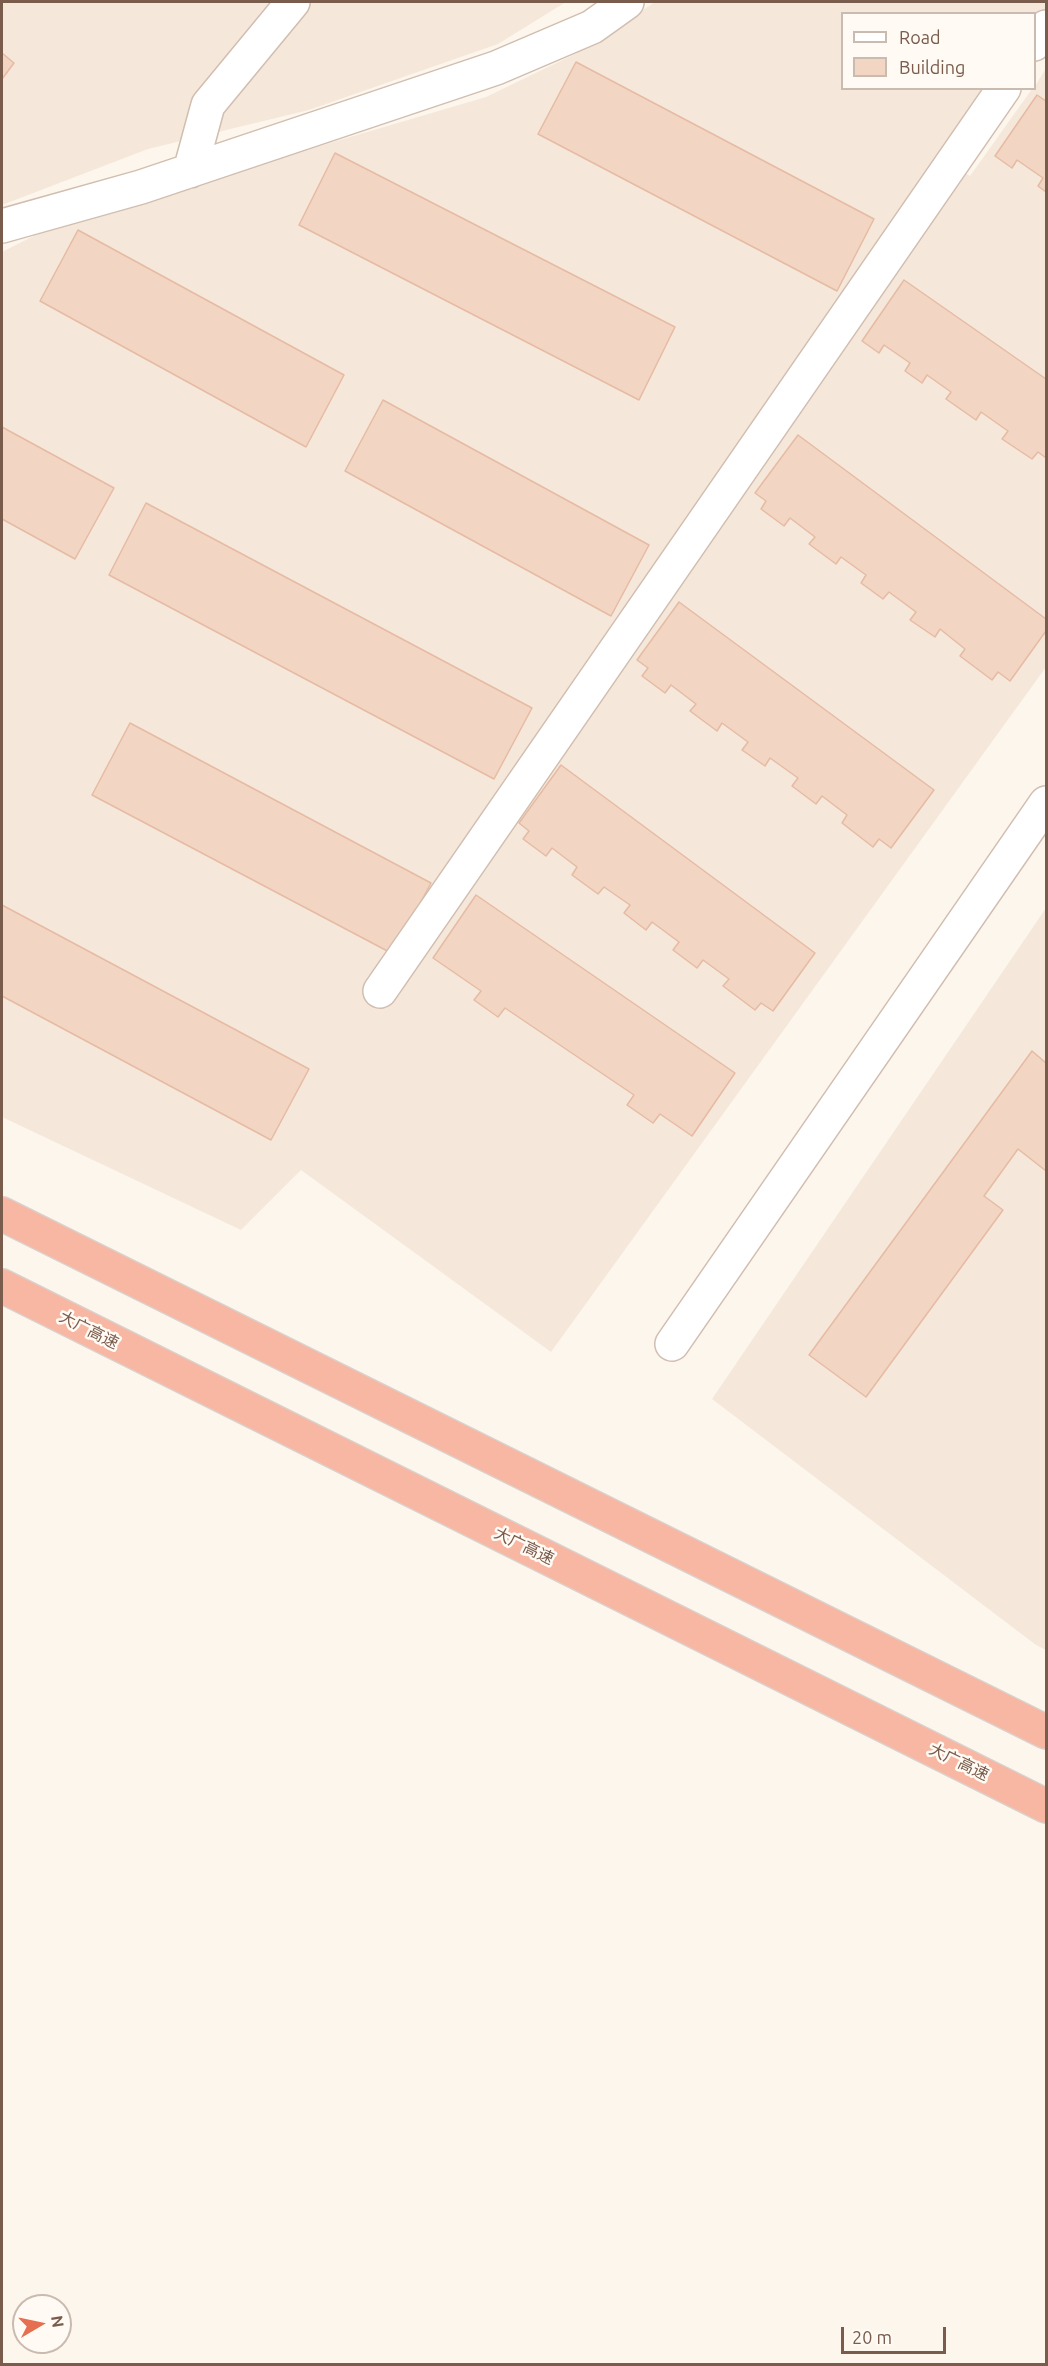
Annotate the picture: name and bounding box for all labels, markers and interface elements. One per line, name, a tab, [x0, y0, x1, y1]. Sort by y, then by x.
legend	[841, 12, 1036, 90]
text: Road	[899, 27, 941, 47]
text: Building	[899, 57, 965, 77]
street label: 大广高速	[56, 1307, 122, 1353]
street label: 大广高速	[491, 1523, 557, 1569]
street label: 大广高速	[926, 1739, 992, 1785]
north arrow	[12, 2294, 72, 2354]
text: N	[48, 2314, 68, 2329]
scale bar	[844, 2315, 949, 2353]
text: 20 m	[852, 2327, 892, 2347]

